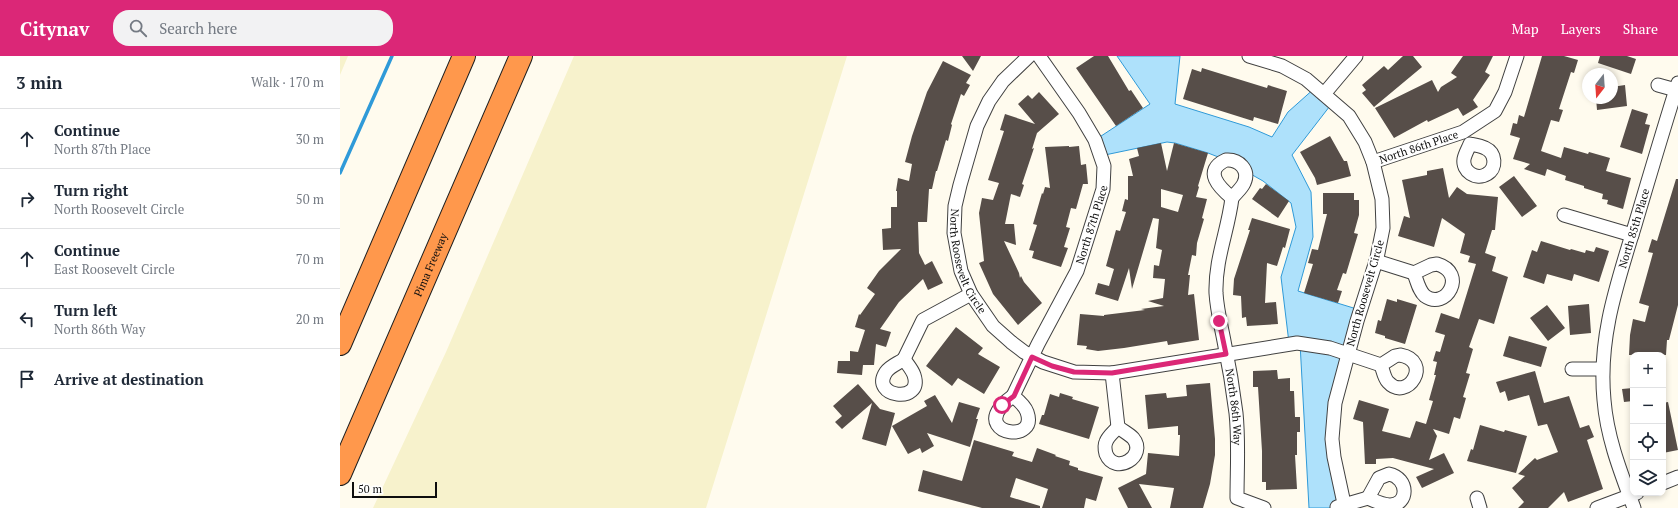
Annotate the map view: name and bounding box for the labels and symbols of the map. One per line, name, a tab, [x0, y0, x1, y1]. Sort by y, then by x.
north arrow	[1582, 68, 1618, 104]
street label: North 86th Place	[1377, 127, 1460, 167]
street label: North 87th Place	[1073, 185, 1110, 266]
street label: North 85th Place	[1615, 186, 1653, 270]
street label: North Roosevelt Circle	[947, 208, 990, 317]
street label: Pima Freeway	[411, 230, 451, 299]
street label: North Roosevelt Circle	[1343, 238, 1387, 348]
route end	[1210, 312, 1228, 330]
street label: North 86th Way	[1222, 367, 1245, 446]
route start	[993, 396, 1011, 414]
scale bar	[352, 480, 437, 499]

